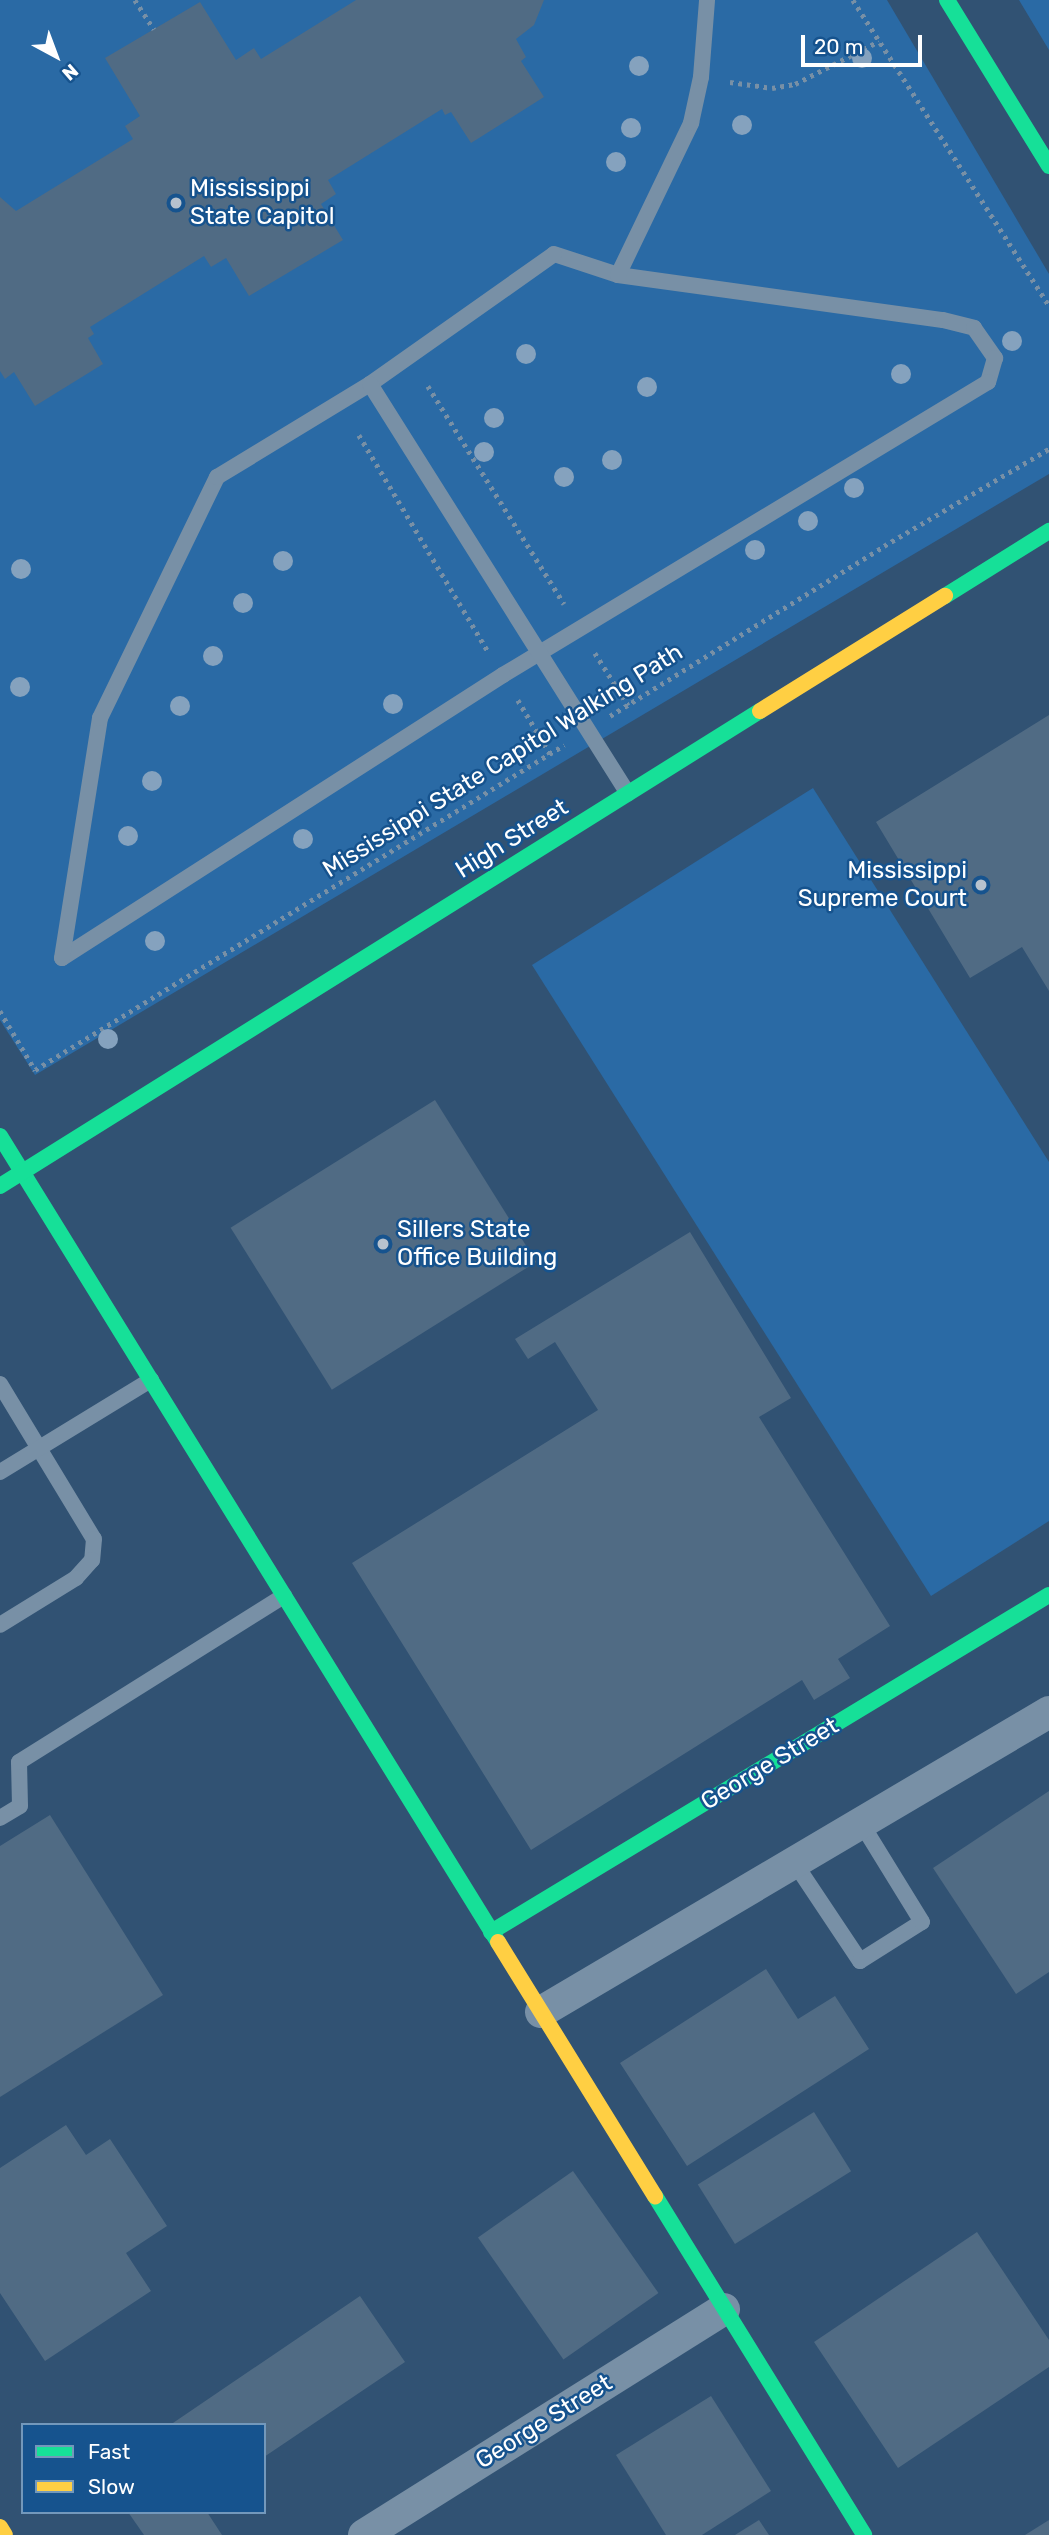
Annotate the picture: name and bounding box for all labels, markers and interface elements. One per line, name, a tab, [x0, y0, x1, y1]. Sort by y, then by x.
north arrow	[21, 21, 91, 91]
scale bar	[804, 21, 925, 65]
text: 20 m	[814, 34, 863, 59]
text: N	[57, 59, 83, 85]
place label: Mississippi State Capitol	[190, 175, 334, 231]
marker: Mississippi State Capitol	[168, 195, 184, 211]
street label: Mississippi State Capitol Walking Path	[318, 638, 688, 884]
street label: High Street	[450, 793, 574, 885]
place label: Mississippi Supreme Court	[798, 857, 967, 913]
marker: Mississippi Supreme Court	[973, 877, 989, 893]
place label: Sillers State Office Building	[397, 1216, 557, 1272]
marker: Sillers State Office Building	[375, 1236, 391, 1252]
street label: George Street	[696, 1712, 844, 1816]
street label: George Street	[470, 2369, 618, 2475]
legend	[21, 2423, 266, 2514]
text: Fast	[88, 2439, 130, 2464]
text: Slow	[88, 2474, 135, 2499]

